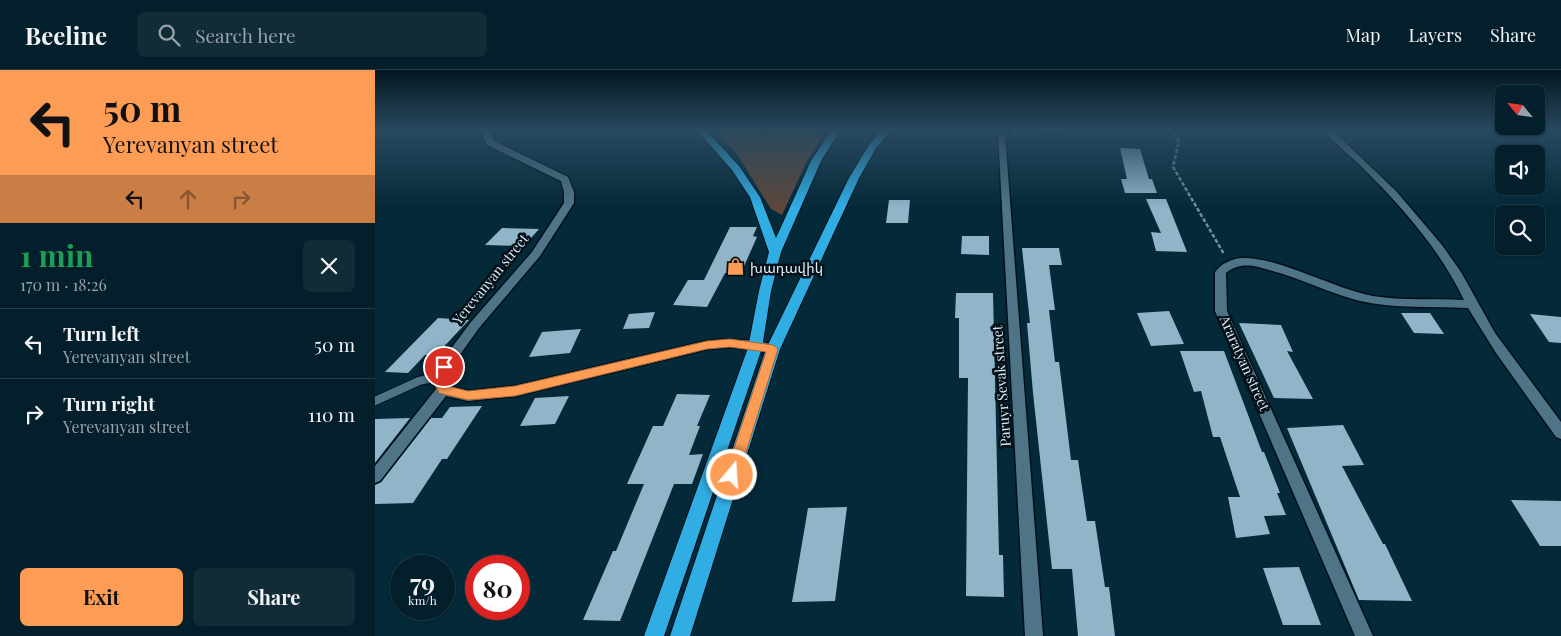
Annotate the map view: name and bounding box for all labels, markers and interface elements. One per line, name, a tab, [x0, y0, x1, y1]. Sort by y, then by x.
search box	[137, 12, 487, 57]
text: Beeline	[25, 19, 107, 51]
icon: search	[155, 21, 183, 49]
text: Search here	[195, 22, 296, 48]
text: Map	[1345, 23, 1380, 47]
text: Layers	[1408, 23, 1462, 47]
text: Share	[1490, 23, 1536, 47]
text: 50 m	[103, 84, 181, 131]
north arrow	[1495, 85, 1545, 135]
map controls	[1495, 85, 1545, 255]
icon: left	[20, 90, 85, 155]
text: Yerevanyan street	[103, 129, 278, 159]
button: sound	[1495, 145, 1545, 195]
icon: left	[121, 185, 149, 213]
icon: ahead	[174, 185, 202, 213]
icon: right	[227, 185, 255, 213]
button: search	[1495, 205, 1545, 255]
street label: Yerevanyan street	[447, 229, 533, 329]
text: 1 min	[20, 235, 94, 275]
button: close	[303, 240, 355, 292]
shop icon: խադավիկ	[726, 257, 746, 277]
place label: խադավիկ	[750, 258, 823, 277]
text: 170 m · 18:26	[20, 274, 107, 295]
street label: Araratyan street	[1215, 312, 1275, 415]
text: Turn left	[63, 320, 140, 346]
street label: Paruyr Sevak street	[987, 324, 1015, 447]
icon: left	[20, 330, 48, 358]
text: 50 m	[314, 331, 355, 357]
text: Yerevanyan street	[63, 346, 190, 367]
pin	[423, 346, 465, 388]
icon: arrive	[430, 353, 458, 381]
text: Turn right	[63, 390, 155, 416]
icon: right	[20, 400, 48, 428]
text: 110 m	[308, 401, 355, 427]
text: Yerevanyan street	[63, 416, 190, 437]
position arrow	[705, 448, 757, 500]
speed limit sign: 80	[465, 555, 530, 620]
text: 79	[410, 565, 435, 598]
button: Exit	[20, 568, 183, 626]
button: Share	[193, 568, 355, 626]
text: km/h	[408, 592, 437, 608]

